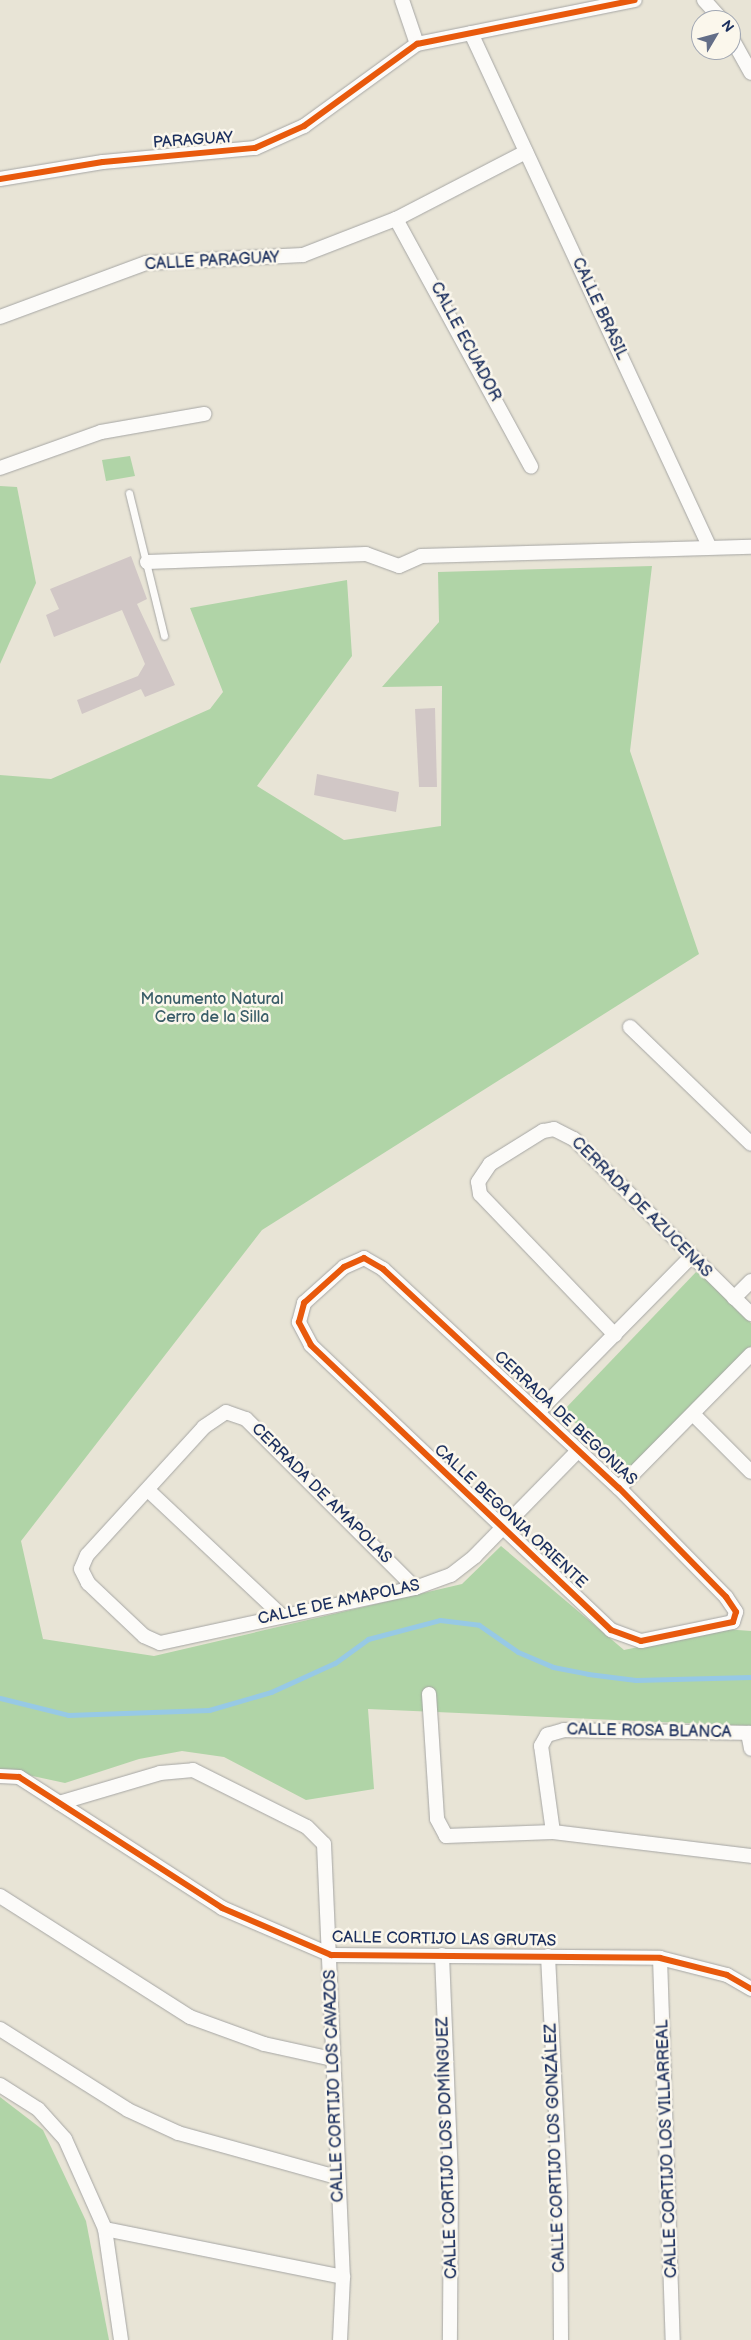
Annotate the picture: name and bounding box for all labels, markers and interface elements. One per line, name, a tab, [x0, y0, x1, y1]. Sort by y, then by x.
north arrow	[691, 10, 741, 60]
text: N	[718, 17, 738, 36]
street label: PARAGUAY	[152, 129, 234, 153]
street label: CALLE PARAGUAY	[144, 249, 280, 275]
street label: CALLE BRASIL	[567, 255, 631, 363]
street label: CALLE ECUADOR	[425, 279, 505, 405]
park label: Monumento Natural Cerro de la Silla	[140, 990, 284, 1028]
street label: CERRADA DE AZUCENAS	[567, 1134, 715, 1282]
street label: CERRADA DE BEGONIAS	[490, 1348, 640, 1490]
street label: CERRADA DE AMAPOLAS	[247, 1420, 395, 1568]
street label: CALLE BEGONIA ORIENTE	[429, 1441, 591, 1593]
street label: CALLE DE AMAPOLAS	[256, 1576, 422, 1630]
street label: CALLE ROSA BLANCA	[566, 1721, 732, 1743]
street label: CALLE CORTIJO LAS GRUTAS	[332, 1928, 556, 1952]
street label: CALLE CORTIJO LOS CAVAZOS	[321, 1969, 349, 2203]
street label: CALLE CORTIJO LOS DOMÍNGUEZ	[434, 2017, 462, 2279]
street label: CALLE CORTIJO LOS VILLARREAL	[654, 2019, 682, 2279]
street label: CALLE CORTIJO LOS GONZÁLEZ	[542, 2023, 570, 2273]

